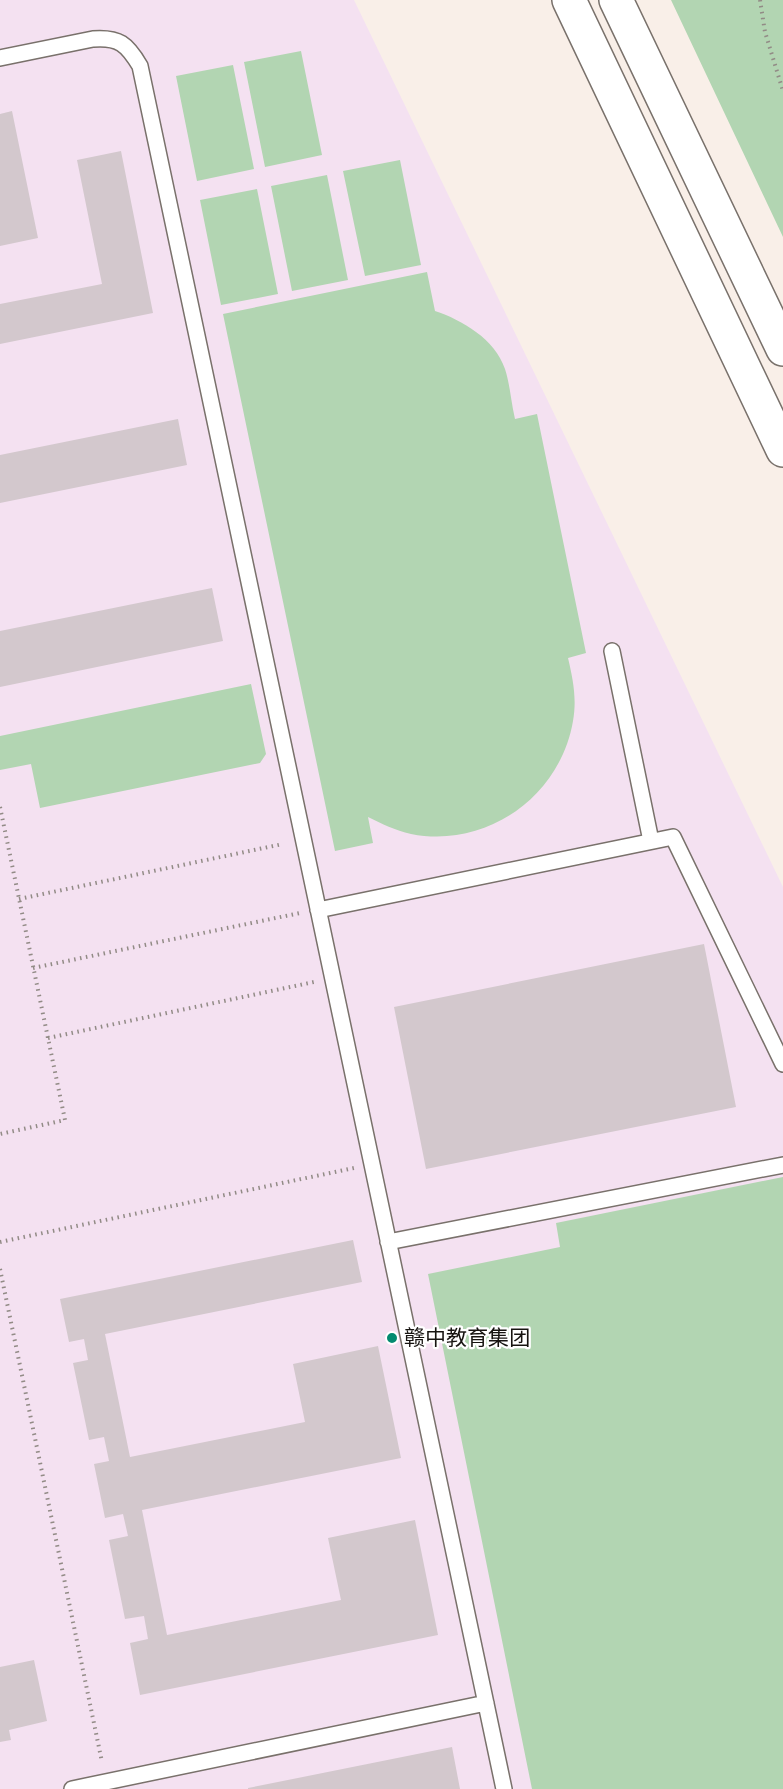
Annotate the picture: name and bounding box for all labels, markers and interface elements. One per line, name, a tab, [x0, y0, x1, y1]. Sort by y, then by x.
place label: 赣中教育集团	[404, 1326, 530, 1350]
marker: 赣中教育集团	[385, 1331, 399, 1345]

